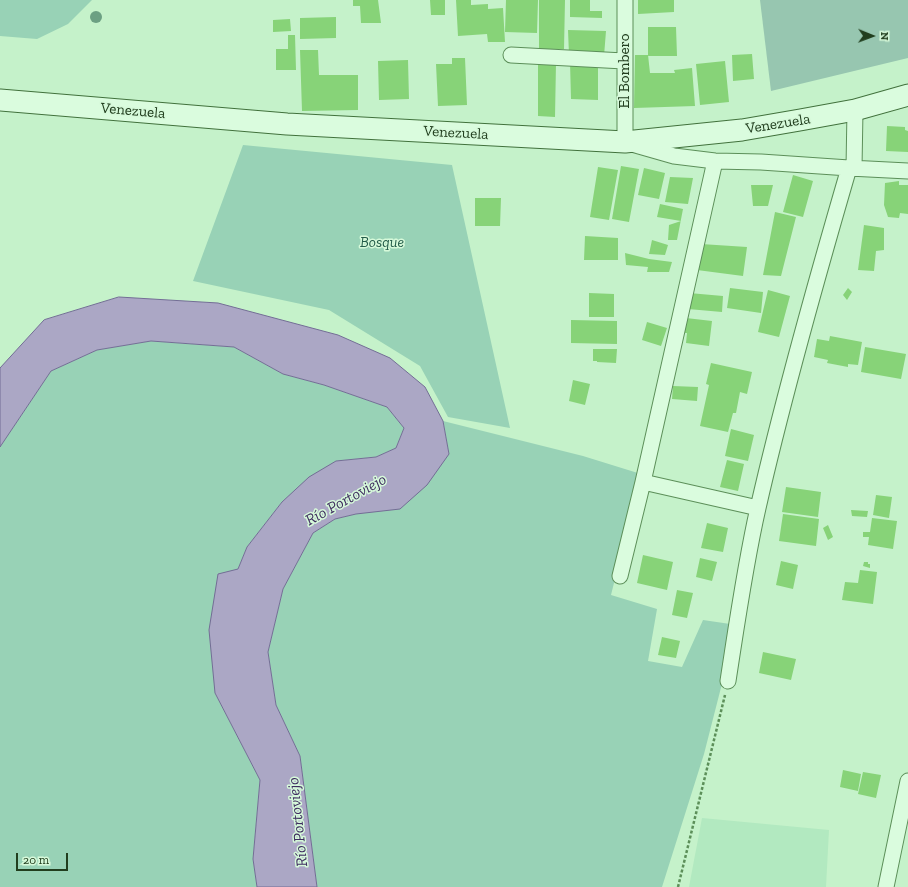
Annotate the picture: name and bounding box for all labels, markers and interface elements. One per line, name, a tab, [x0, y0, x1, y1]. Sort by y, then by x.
north arrow	[852, 16, 892, 56]
text: N	[878, 32, 891, 41]
street label: El Bombero	[616, 34, 634, 108]
street label: Venezuela	[100, 99, 166, 123]
street label: Venezuela	[744, 110, 812, 138]
street label: Venezuela	[423, 122, 489, 144]
park label: Bosque	[360, 234, 404, 252]
water label: Río Portoviejo	[302, 470, 390, 530]
water label: Río Portoviejo	[284, 776, 312, 868]
scale bar	[18, 845, 70, 871]
text: 20 m	[23, 853, 49, 867]

